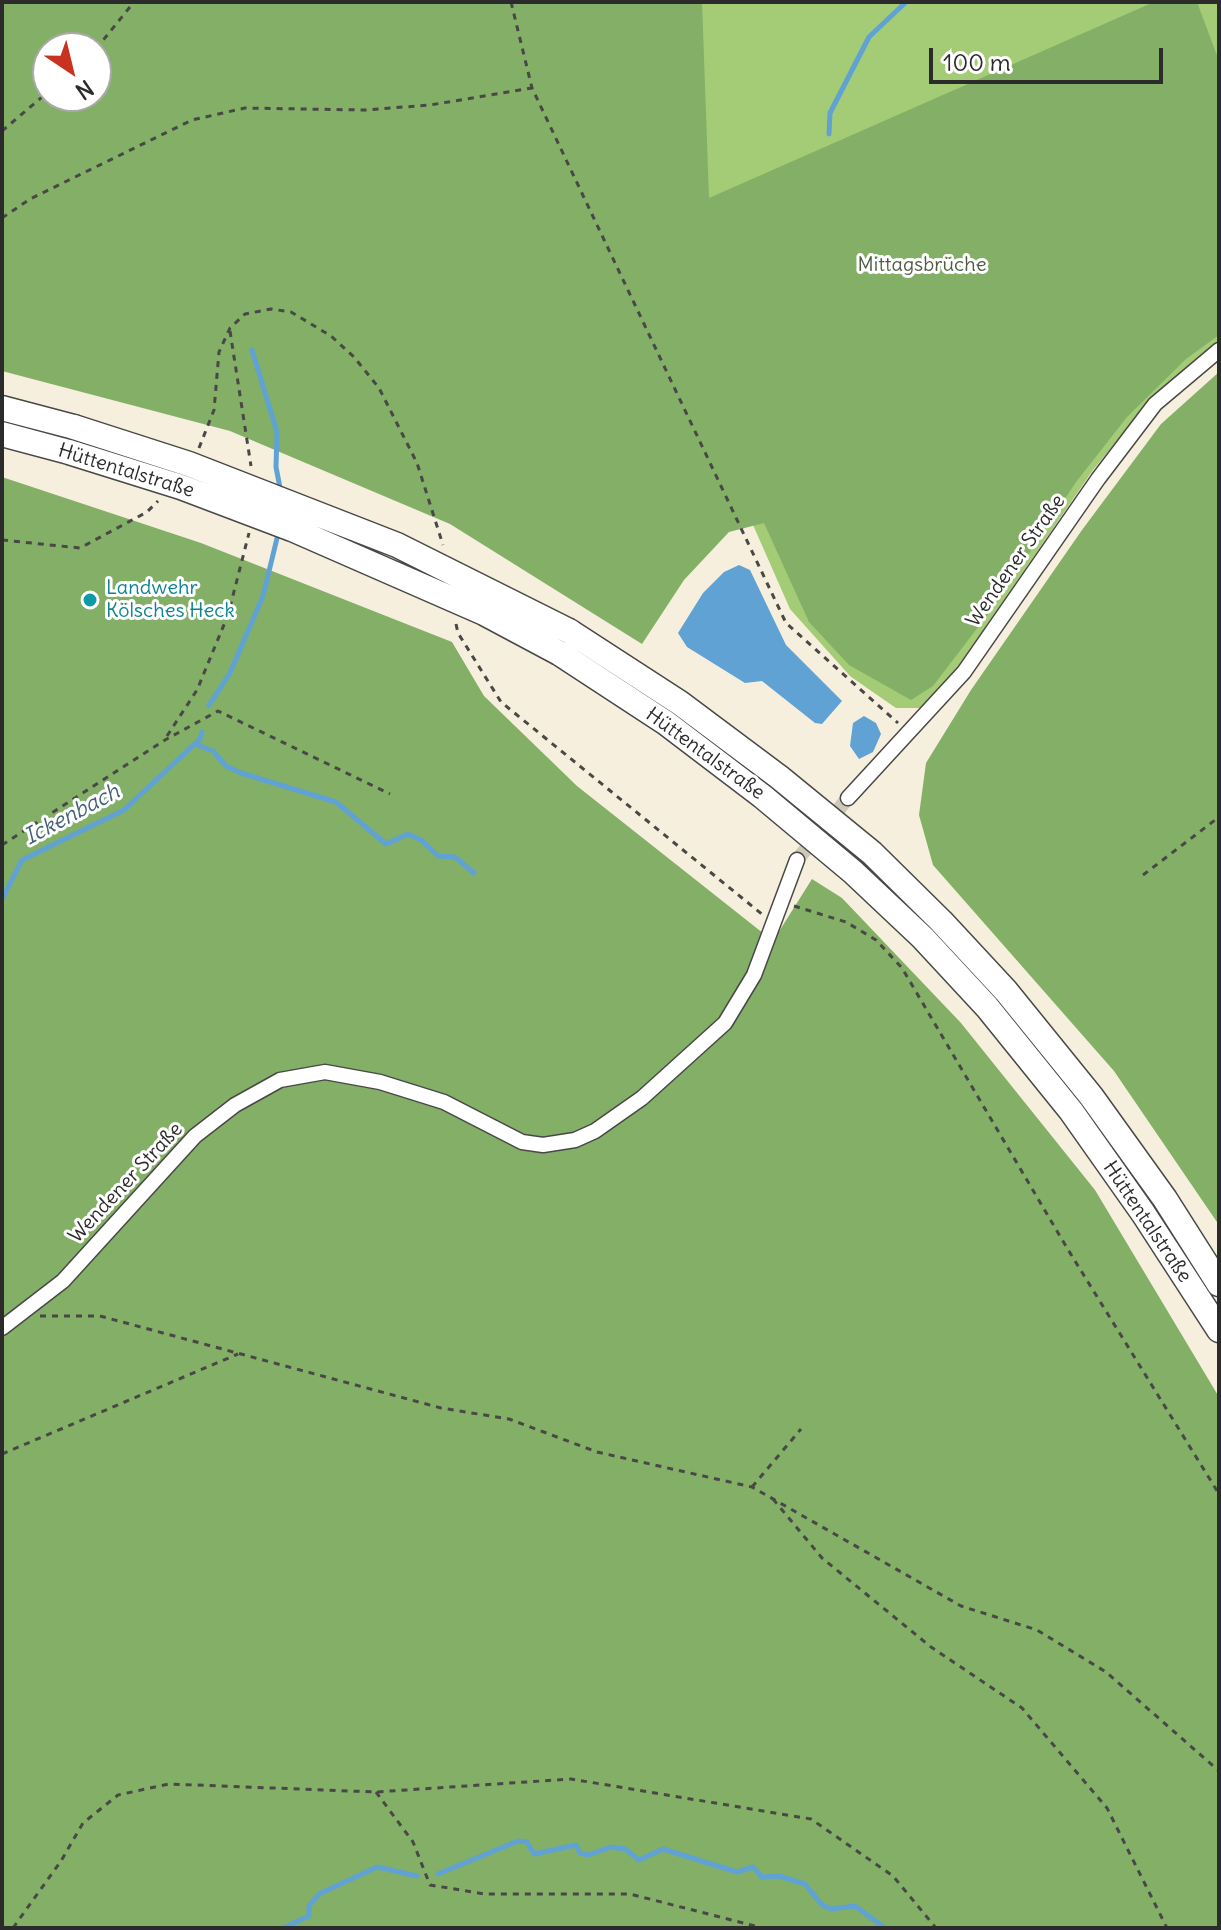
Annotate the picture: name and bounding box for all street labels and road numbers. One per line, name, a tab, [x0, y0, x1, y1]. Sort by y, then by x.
street label: Hüttentalstraße	[55, 439, 197, 503]
street label: Wendener Straße	[961, 490, 1071, 632]
street label: Hüttentalstraße	[641, 703, 769, 805]
street label: Wendener Straße	[64, 1118, 188, 1248]
street label: Hüttentalstraße	[1098, 1157, 1196, 1287]

